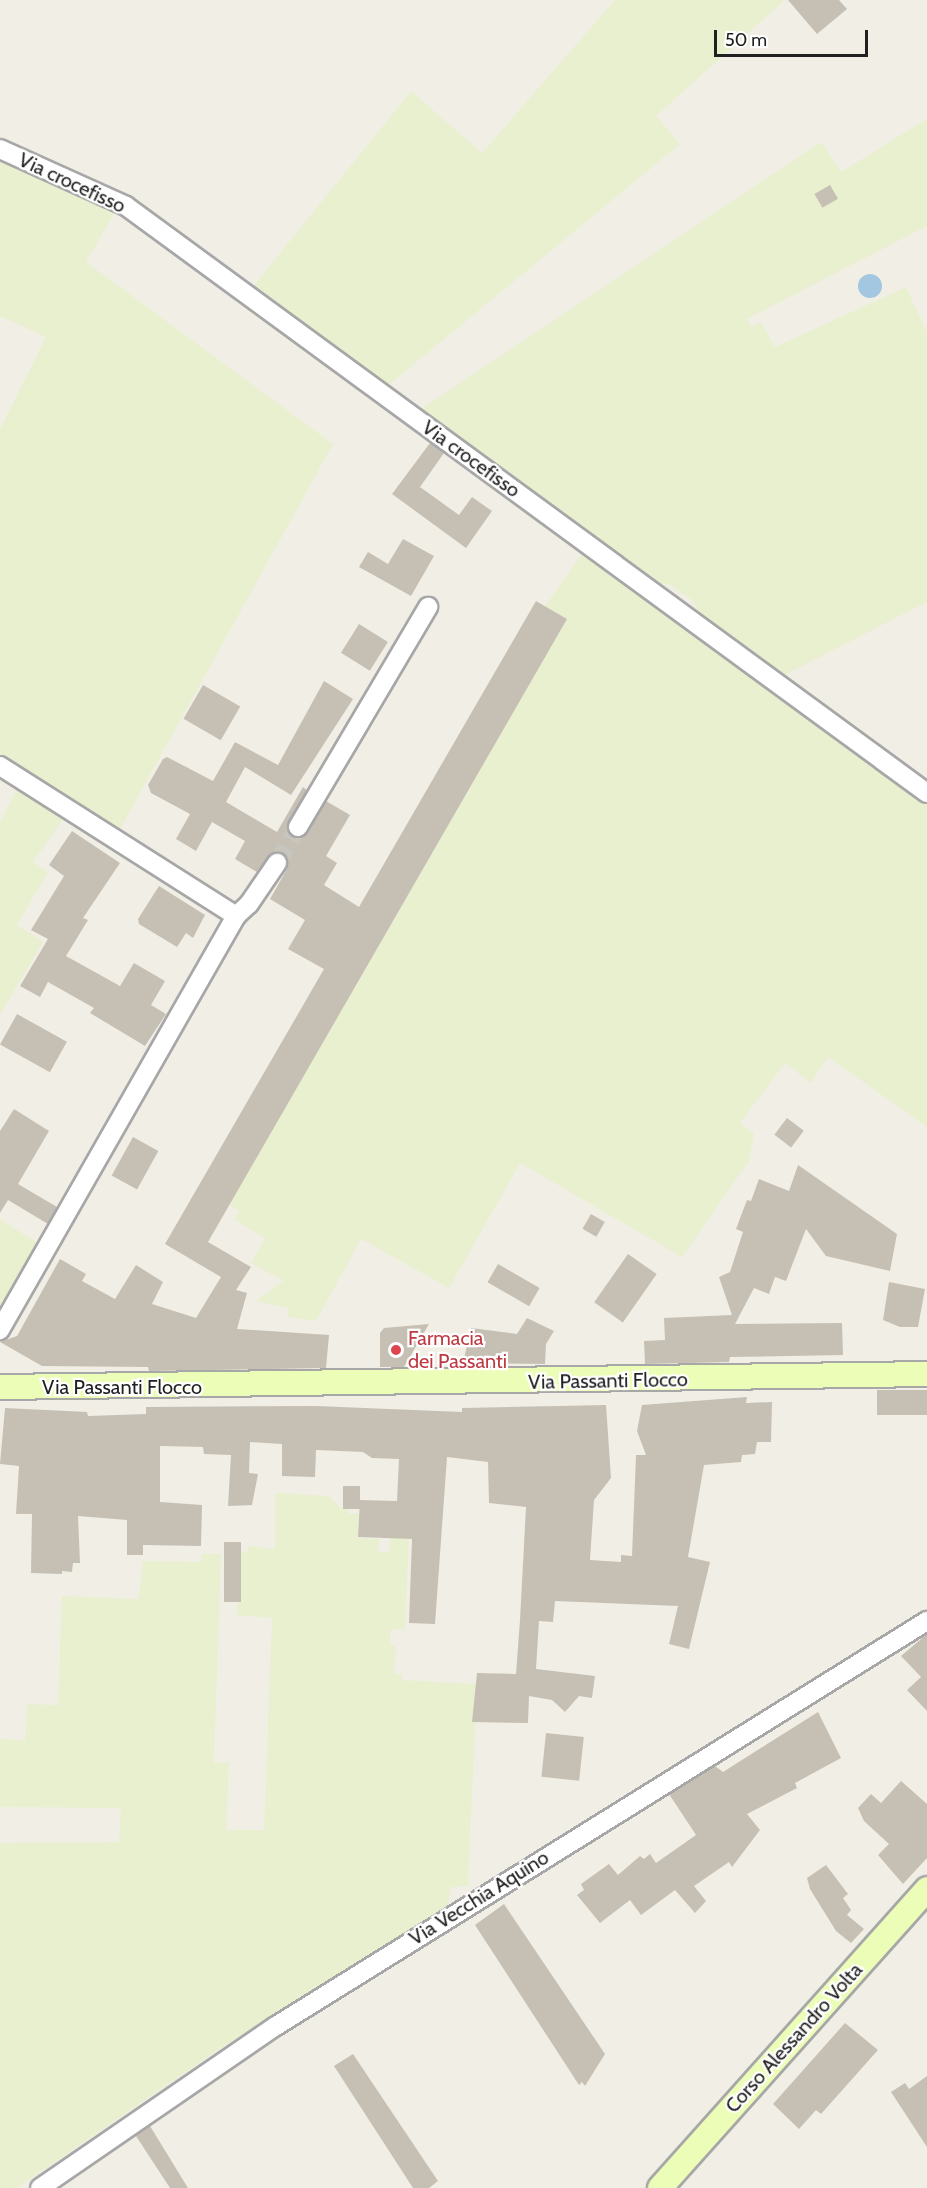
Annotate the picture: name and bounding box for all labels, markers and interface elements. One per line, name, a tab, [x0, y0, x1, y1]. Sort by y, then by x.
scale bar	[717, 18, 872, 56]
text: 50 m	[725, 29, 767, 51]
street label: Via crocefisso	[15, 148, 129, 218]
street label: Via crocefisso	[417, 415, 525, 503]
place label: Farmacia dei Passanti	[408, 1326, 507, 1373]
marker: Farmacia dei Passanti	[389, 1343, 403, 1357]
street label: Via Passanti Flocco	[528, 1368, 688, 1394]
street label: Via Passanti Flocco	[42, 1375, 202, 1399]
street label: Via Vecchia Aquino	[405, 1845, 553, 1951]
street label: Corso Alessandro Volta	[720, 1958, 868, 2118]

